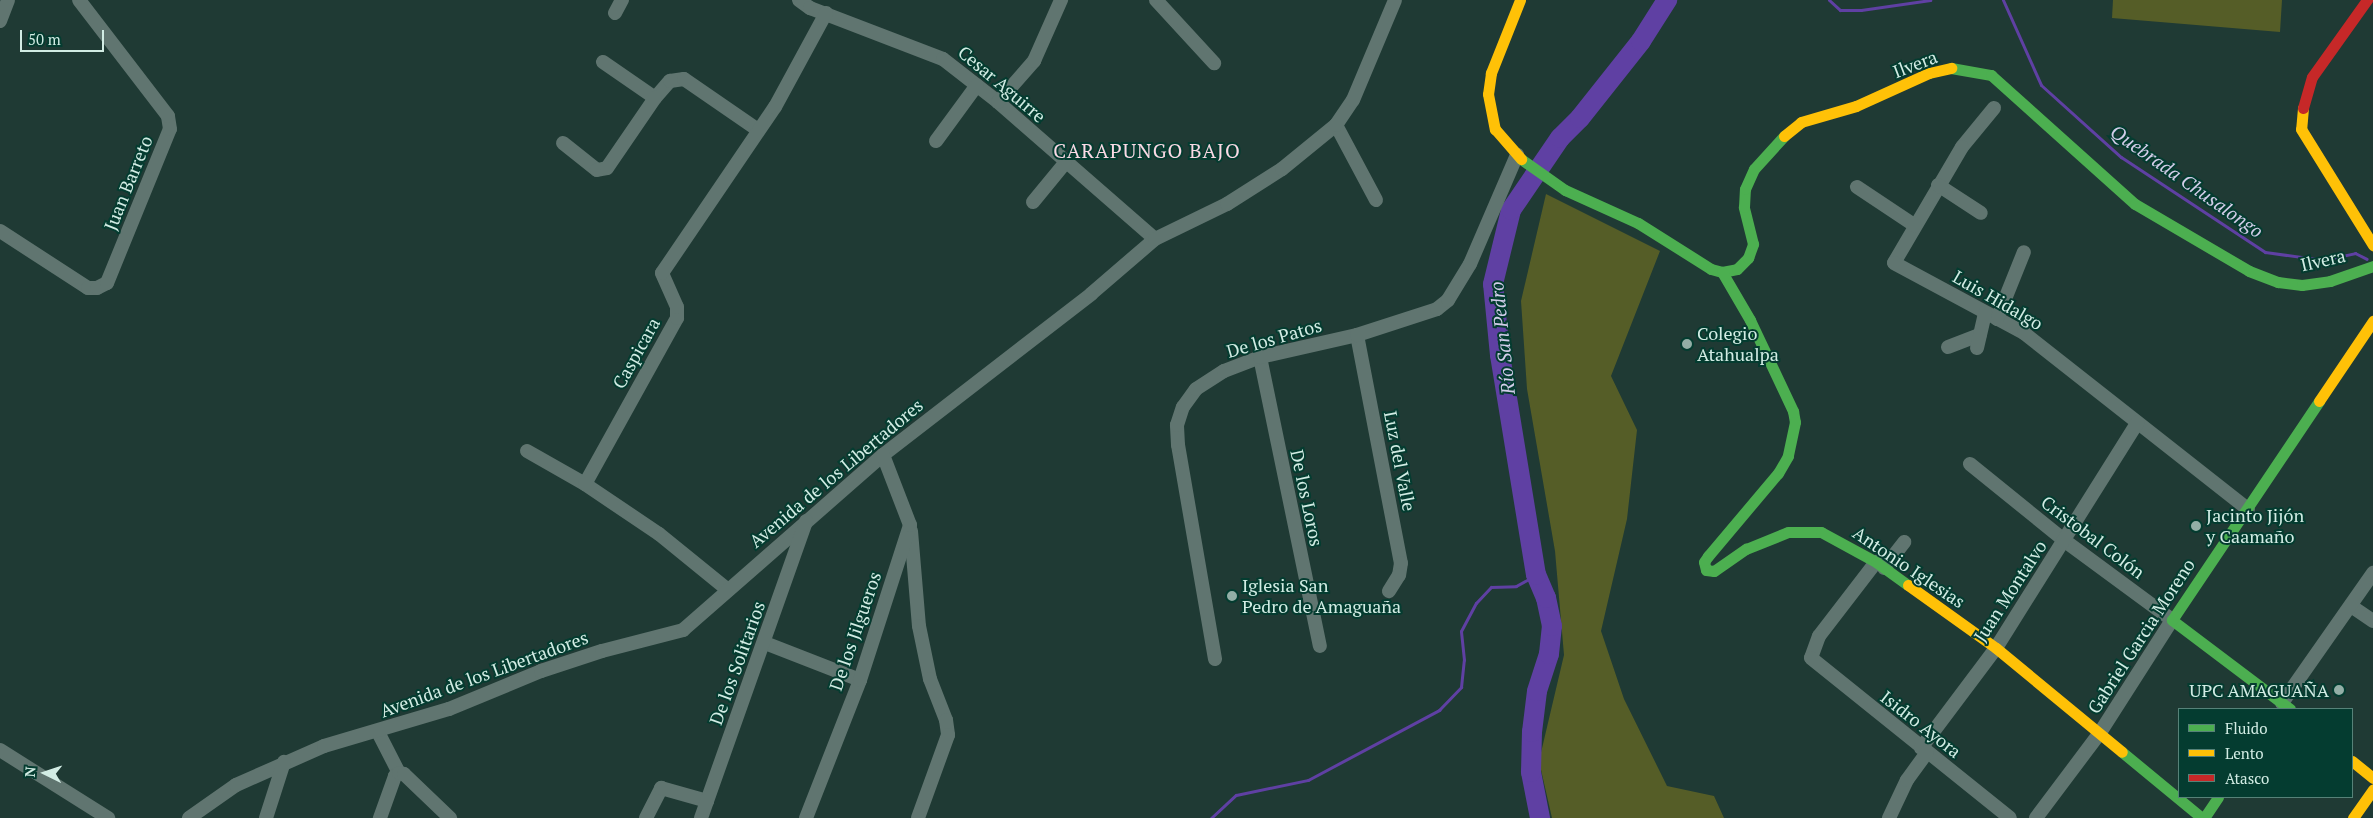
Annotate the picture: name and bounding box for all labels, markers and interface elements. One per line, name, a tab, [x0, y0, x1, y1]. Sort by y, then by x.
scale bar	[22, 20, 106, 52]
text: 50 m	[28, 29, 61, 49]
street label: Cesar Aguirre	[954, 41, 1050, 127]
street label: Ilvera	[1890, 46, 1940, 82]
water label: Quebrada Chusalongo	[2106, 120, 2268, 242]
street label: Juan Barreto	[99, 132, 157, 234]
district label: CARAPUNGO BAJO	[1052, 138, 1242, 162]
street label: Ilvera	[2298, 244, 2348, 276]
street label: Luis Hidalgo	[1949, 266, 2047, 334]
water label: Río San Pedro	[1485, 280, 1519, 396]
street label: Caspicara	[608, 314, 664, 392]
street label: De los Patos	[1224, 314, 1324, 362]
place label: Colegio Atahualpa	[1697, 323, 1779, 366]
marker: Colegio Atahualpa	[1681, 338, 1693, 350]
street label: Avenida de los Libertadores	[745, 394, 927, 552]
street label: Luz del Valle	[1380, 409, 1420, 513]
street label: De los Loros	[1286, 448, 1328, 548]
street label: Cristobal Colón	[2037, 491, 2149, 583]
place label: Jacinto Jijón y Caamaño	[2206, 505, 2304, 548]
marker: Jacinto Jijón y Caamaño	[2190, 520, 2202, 532]
street label: Antonio Iglesias	[1849, 522, 1969, 612]
street label: Juan Montalvo	[1969, 536, 2051, 646]
street label: Gabriel Garcia Moreno	[2083, 555, 2199, 717]
street label: De los Jilgueros	[825, 569, 885, 693]
place label: Iglesia San Pedro de Amaguaña	[1242, 575, 1401, 618]
marker: Iglesia San Pedro de Amaguaña	[1226, 590, 1238, 602]
street label: De los Solitarios	[705, 598, 769, 728]
street label: Avenida de los Libertadores	[377, 626, 591, 722]
place label: UPC AMAGUAÑA	[2189, 679, 2329, 701]
marker: UPC AMAGUAÑA	[2333, 684, 2345, 696]
street label: Isidro Ayora	[1876, 686, 1966, 762]
legend	[2178, 708, 2353, 798]
text: Fluido	[2225, 718, 2267, 738]
text: Lento	[2225, 743, 2264, 763]
north arrow	[20, 748, 70, 798]
text: N	[20, 766, 39, 778]
text: Atasco	[2225, 768, 2269, 788]

